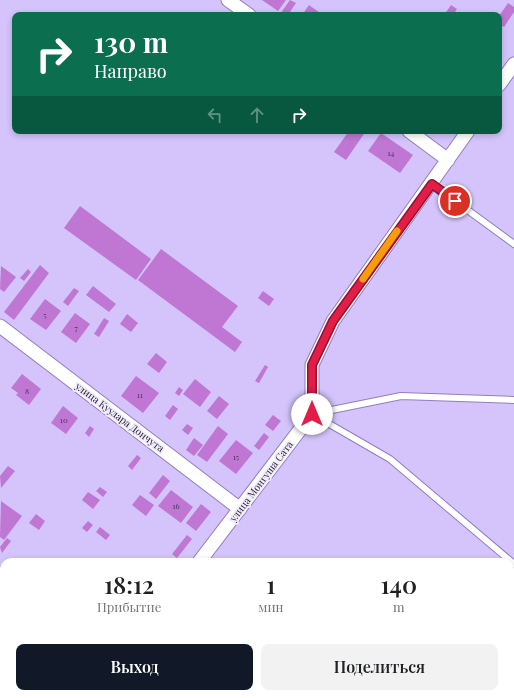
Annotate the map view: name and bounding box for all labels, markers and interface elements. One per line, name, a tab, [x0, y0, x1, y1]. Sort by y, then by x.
text: 130 m	[94, 23, 168, 60]
icon: right	[28, 28, 80, 80]
text: Направо	[94, 59, 167, 83]
icon: left	[204, 104, 226, 126]
icon: ahead	[246, 104, 268, 126]
icon: right	[288, 104, 310, 126]
house number: 14	[388, 147, 394, 158]
pin	[438, 184, 472, 218]
icon: arrive	[444, 190, 466, 212]
house number: 5	[43, 309, 47, 320]
house number: 7	[74, 322, 78, 333]
street label: улица Куулара Дончута	[72, 378, 167, 455]
house number: 8	[25, 385, 29, 396]
house number: 11	[137, 389, 143, 400]
position arrow	[291, 393, 333, 435]
house number: 10	[60, 414, 68, 425]
street label: улица Монгуша Сата	[225, 438, 296, 525]
house number: 15	[233, 451, 239, 462]
house number: 16	[172, 500, 180, 511]
text: 18:12	[104, 568, 154, 600]
text: 1	[266, 568, 275, 600]
text: 140	[380, 568, 417, 600]
text: Прибытие	[97, 598, 161, 615]
text: мин	[258, 598, 284, 615]
text: m	[393, 598, 405, 615]
button: Выход	[16, 644, 253, 690]
button: Поделиться	[261, 644, 498, 690]

